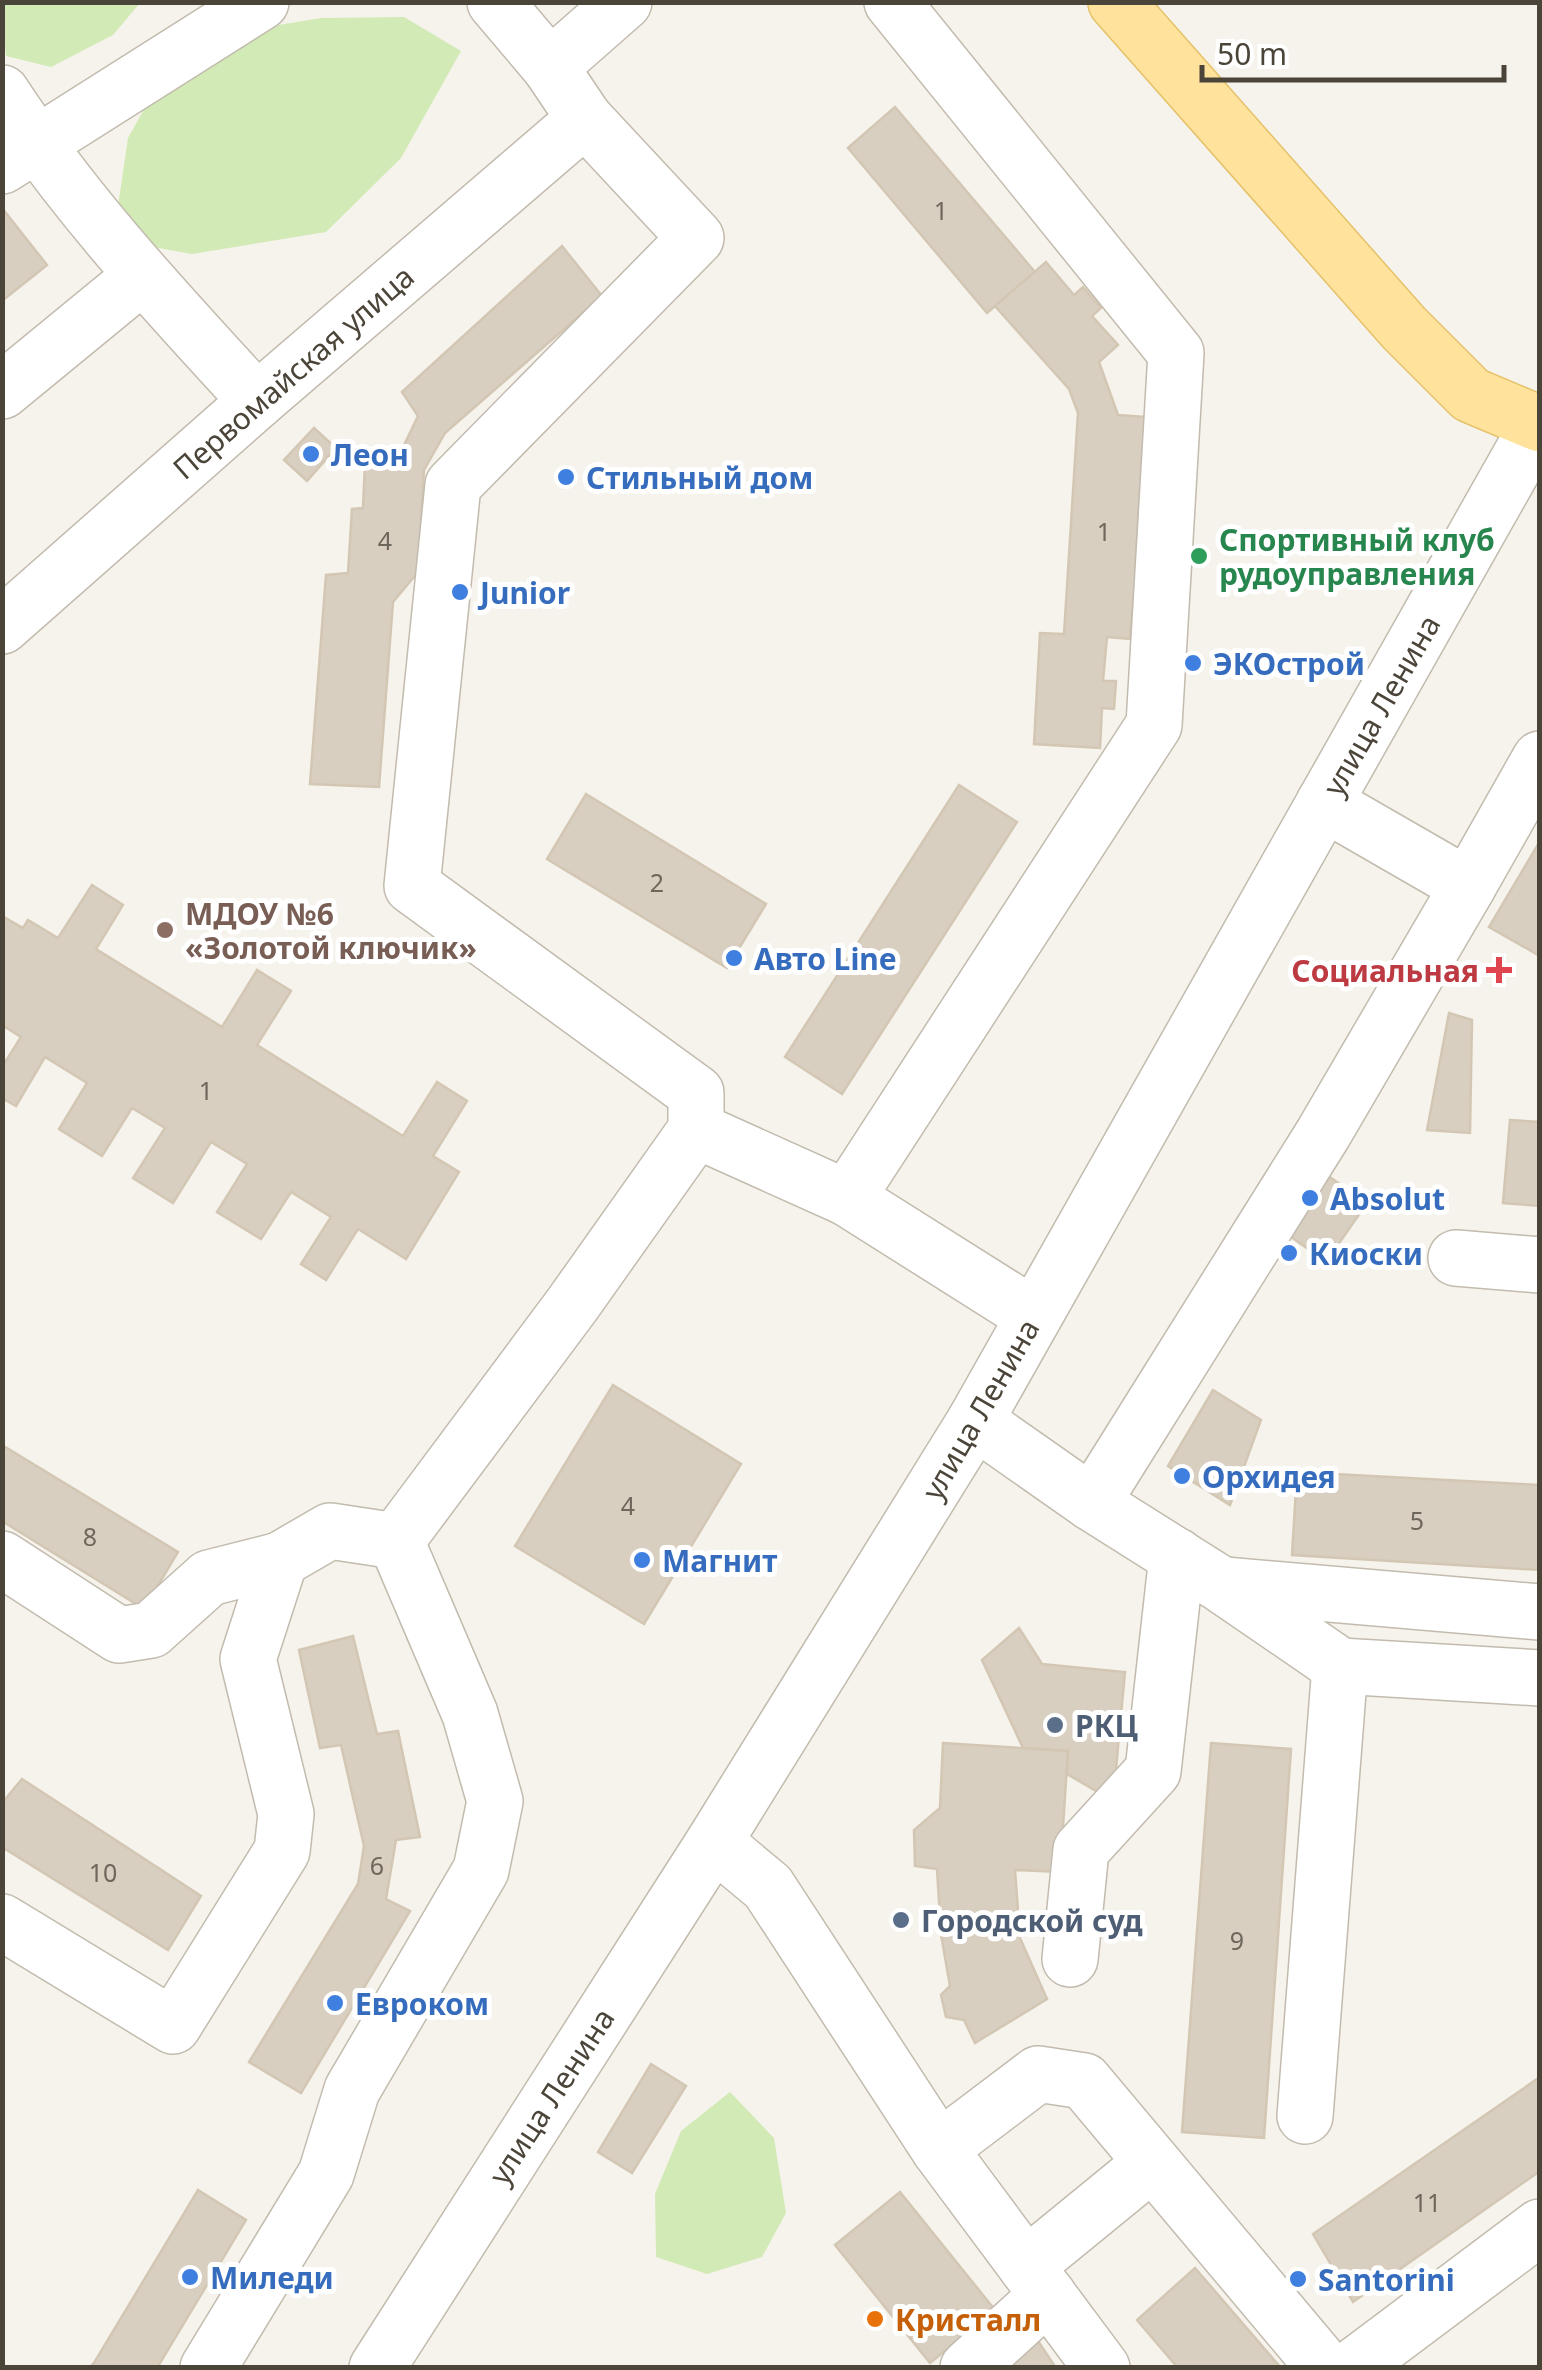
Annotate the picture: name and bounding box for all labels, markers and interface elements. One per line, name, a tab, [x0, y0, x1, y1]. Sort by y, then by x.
scale bar	[1202, 20, 1504, 82]
text: 50 m	[1217, 33, 1287, 74]
house number: 1	[934, 193, 948, 227]
street label: Первомайская улица	[164, 256, 422, 488]
place label: Леон	[331, 434, 409, 475]
marker: Леон	[300, 443, 322, 465]
place label: Стильный дом	[586, 457, 813, 498]
marker: Стильный дом	[555, 466, 577, 488]
house number: 1	[1097, 514, 1111, 548]
place label: Спортивный клуб рудоуправления	[1219, 519, 1495, 594]
house number: 4	[378, 523, 392, 557]
marker: Спортивный клуб рудоуправления	[1188, 545, 1210, 567]
place label: Junior	[477, 572, 571, 613]
marker: Junior	[449, 581, 471, 603]
street label: улица Ленина	[1313, 607, 1449, 803]
place label: ЭКОстрой	[1213, 643, 1365, 684]
marker: ЭКОстрой	[1182, 652, 1204, 674]
house number: 2	[650, 865, 664, 899]
place label: МДОУ №6 «Золотой ключик»	[185, 893, 477, 968]
marker: МДОУ №6 «Золотой ключик»	[154, 919, 176, 941]
place label: Авто Line	[754, 938, 897, 979]
marker: Авто Line	[723, 947, 745, 969]
place label: Социальная	[1291, 950, 1479, 991]
marker: Социальная	[1488, 959, 1510, 981]
house number: 1	[199, 1073, 213, 1107]
place label: Absolut	[1330, 1178, 1445, 1219]
marker: Absolut	[1299, 1187, 1321, 1209]
place label: Киоски	[1309, 1233, 1423, 1274]
marker: Киоски	[1278, 1242, 1300, 1264]
street label: улица Ленина	[912, 1311, 1048, 1507]
place label: Орхидея	[1202, 1456, 1336, 1497]
marker: Орхидея	[1171, 1465, 1193, 1487]
house number: 4	[621, 1488, 635, 1522]
house number: 5	[1410, 1503, 1424, 1537]
house number: 8	[83, 1519, 97, 1553]
place label: Магнит	[662, 1540, 777, 1581]
marker: Магнит	[631, 1549, 653, 1571]
place label: РКЦ	[1075, 1705, 1138, 1746]
marker: РКЦ	[1044, 1714, 1066, 1736]
house number: 6	[370, 1848, 384, 1882]
house number: 10	[89, 1855, 117, 1889]
place label: Городской суд	[921, 1900, 1143, 1941]
marker: Городской суд	[890, 1909, 912, 1931]
house number: 9	[1230, 1923, 1244, 1957]
place label: Евроком	[355, 1983, 489, 2024]
marker: Евроком	[324, 1992, 346, 2014]
street label: улица Ленина	[479, 2000, 623, 2192]
house number: 11	[1413, 2185, 1441, 2219]
place label: Миледи	[210, 2257, 334, 2298]
place label: Santorini	[1318, 2259, 1455, 2300]
marker: Миледи	[179, 2266, 201, 2288]
marker: Santorini	[1287, 2268, 1309, 2290]
place label: Кристалл	[895, 2299, 1041, 2340]
marker: Кристалл	[864, 2308, 886, 2330]

